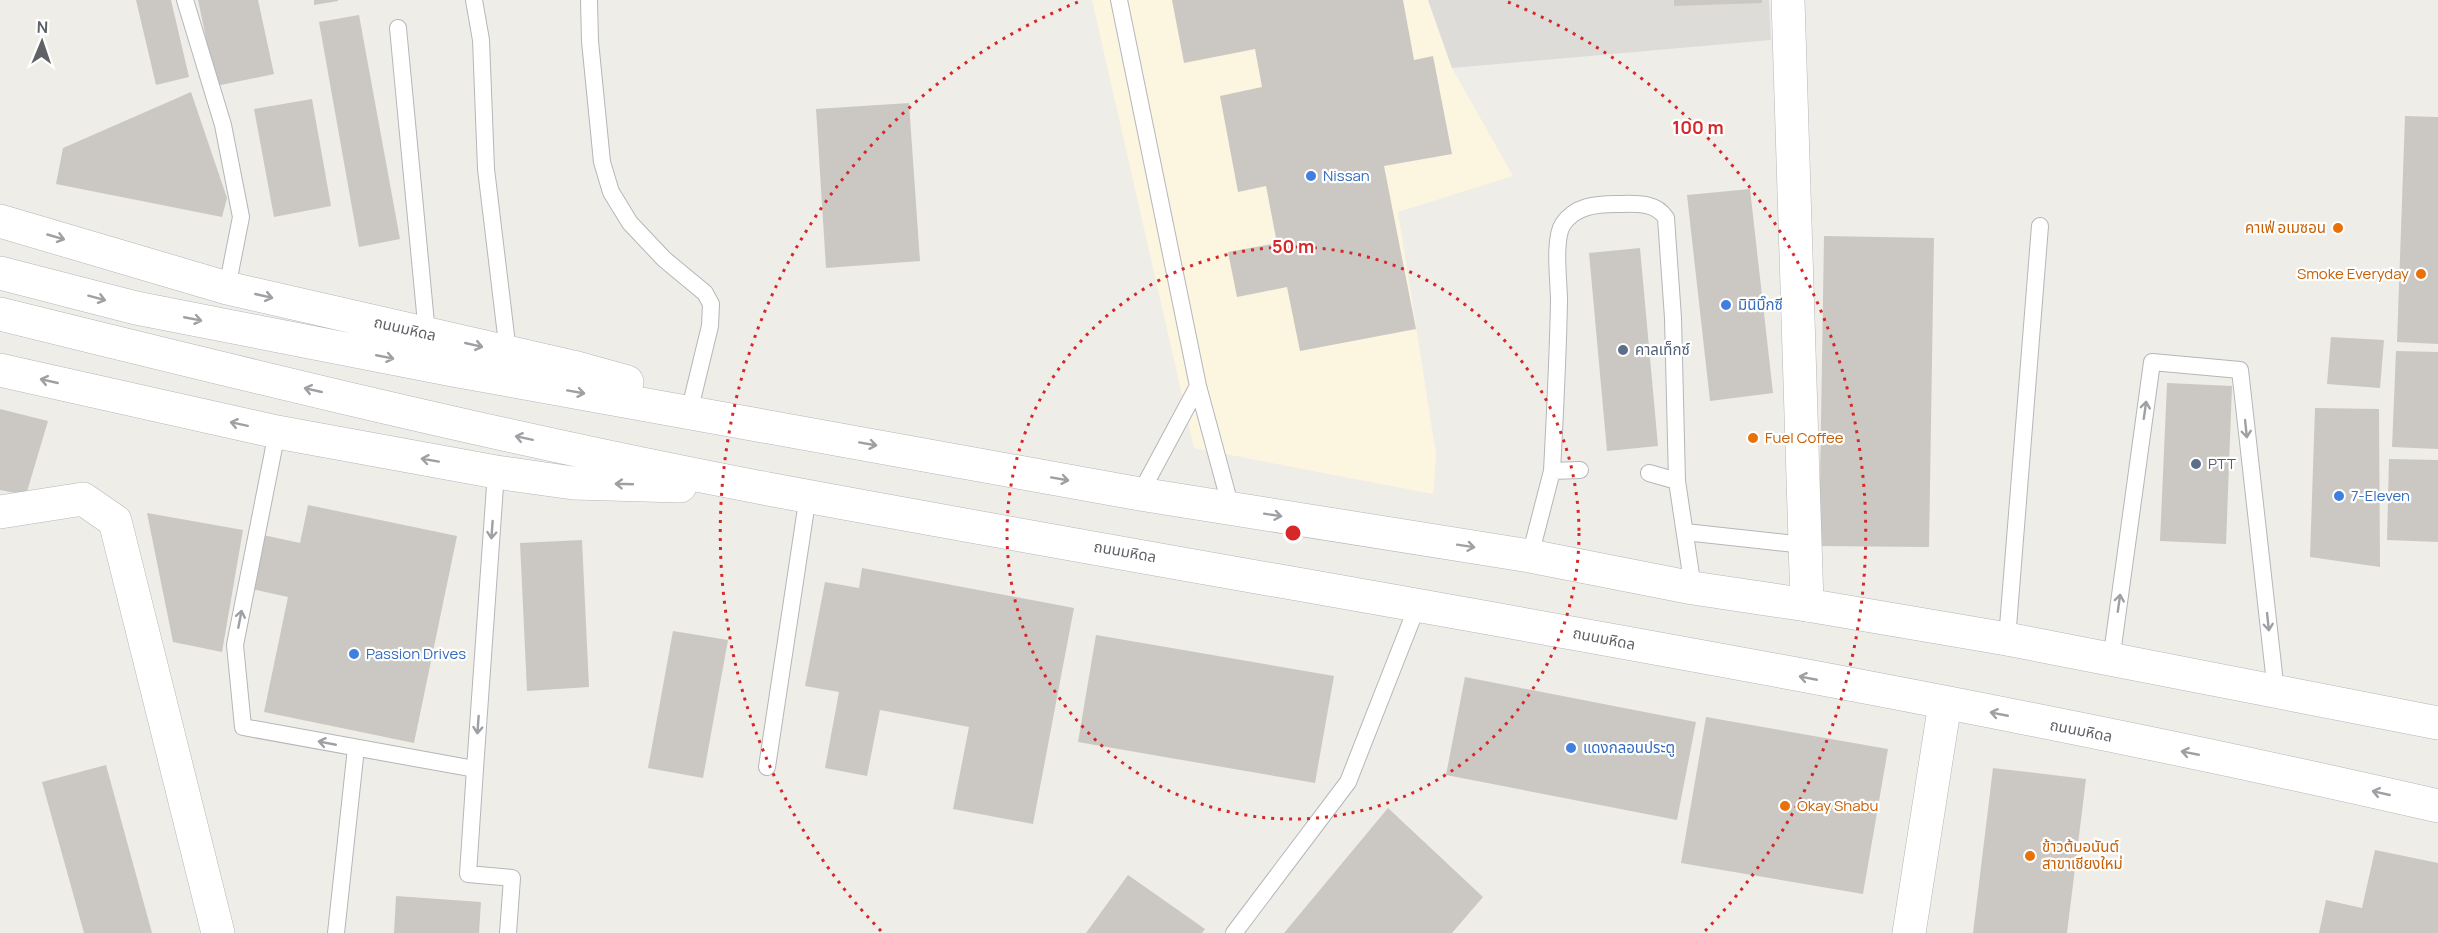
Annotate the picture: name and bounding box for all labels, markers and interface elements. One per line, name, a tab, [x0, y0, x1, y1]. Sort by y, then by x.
north arrow	[12, 12, 72, 72]
text: N	[36, 16, 49, 38]
text: 100 m	[1672, 115, 1724, 139]
place label: Nissan	[1323, 165, 1370, 186]
marker: Nissan	[1304, 169, 1318, 183]
place label: คาเฟ่ อเมซอน	[2245, 217, 2326, 238]
marker: คาเฟ่ อเมซอน	[2331, 221, 2345, 235]
one-way arrow	[46, 232, 65, 243]
text: 50 m	[1272, 234, 1314, 258]
place label: Smoke Everyday	[2297, 263, 2409, 284]
marker: Smoke Everyday	[2414, 267, 2428, 281]
one-way arrow	[254, 291, 273, 303]
one-way arrow	[87, 293, 106, 305]
place label: มินิบิ๊กซี	[1738, 294, 1783, 315]
marker: มินิบิ๊กซี	[1719, 298, 1733, 312]
street label: ถนนมหิดล	[372, 311, 438, 346]
one-way arrow	[183, 314, 202, 325]
one-way arrow	[465, 339, 484, 351]
place label: คาลเท็กซ์	[1635, 339, 1690, 360]
marker: คาลเท็กซ์	[1616, 343, 1630, 357]
one-way arrow	[374, 352, 394, 363]
one-way arrow	[39, 375, 58, 387]
one-way arrow	[304, 383, 323, 395]
one-way arrow	[566, 387, 586, 398]
one-way arrow	[2140, 400, 2151, 420]
one-way arrow	[230, 418, 249, 429]
one-way arrow	[2241, 418, 2252, 438]
place label: Fuel Coffee	[1765, 427, 1844, 448]
one-way arrow	[514, 431, 533, 443]
marker: Fuel Coffee	[1746, 431, 1760, 445]
one-way arrow	[858, 439, 878, 450]
place label: PTT	[2208, 453, 2236, 474]
one-way arrow	[421, 454, 441, 465]
marker: PTT	[2189, 457, 2203, 471]
one-way arrow	[1050, 474, 1070, 485]
one-way arrow	[614, 478, 634, 490]
place label: 7-Eleven	[2351, 485, 2410, 506]
marker: 7-Eleven	[2332, 489, 2346, 503]
one-way arrow	[1263, 510, 1283, 521]
one-way arrow	[486, 520, 497, 540]
centre of rings	[1283, 523, 1303, 543]
street label: ถนนมหิดล	[1092, 536, 1158, 567]
one-way arrow	[1455, 541, 1475, 552]
one-way arrow	[2114, 593, 2125, 613]
one-way arrow	[235, 610, 246, 629]
one-way arrow	[2263, 612, 2274, 632]
street label: ถนนมหิดล	[1571, 622, 1637, 655]
place label: Passion Drives	[366, 643, 466, 664]
marker: Passion Drives	[347, 647, 361, 661]
one-way arrow	[1798, 672, 1818, 683]
one-way arrow	[1990, 708, 2009, 719]
one-way arrow	[472, 714, 483, 734]
street label: ถนนมหิดล	[2048, 714, 2114, 747]
one-way arrow	[318, 737, 338, 748]
place label: แดงกลอนประตู	[1583, 737, 1675, 758]
marker: แดงกลอนประตู	[1564, 741, 1578, 755]
one-way arrow	[2181, 747, 2201, 758]
one-way arrow	[2372, 787, 2391, 799]
place label: Okay Shabu	[1797, 795, 1878, 816]
marker: Okay Shabu	[1778, 799, 1792, 813]
place label: ข้าวต้มอนันต์ สาขาเชียงใหม่	[2042, 836, 2123, 874]
marker: ข้าวต้มอนันต์ สาขาเชียงใหม่	[2023, 849, 2037, 863]

